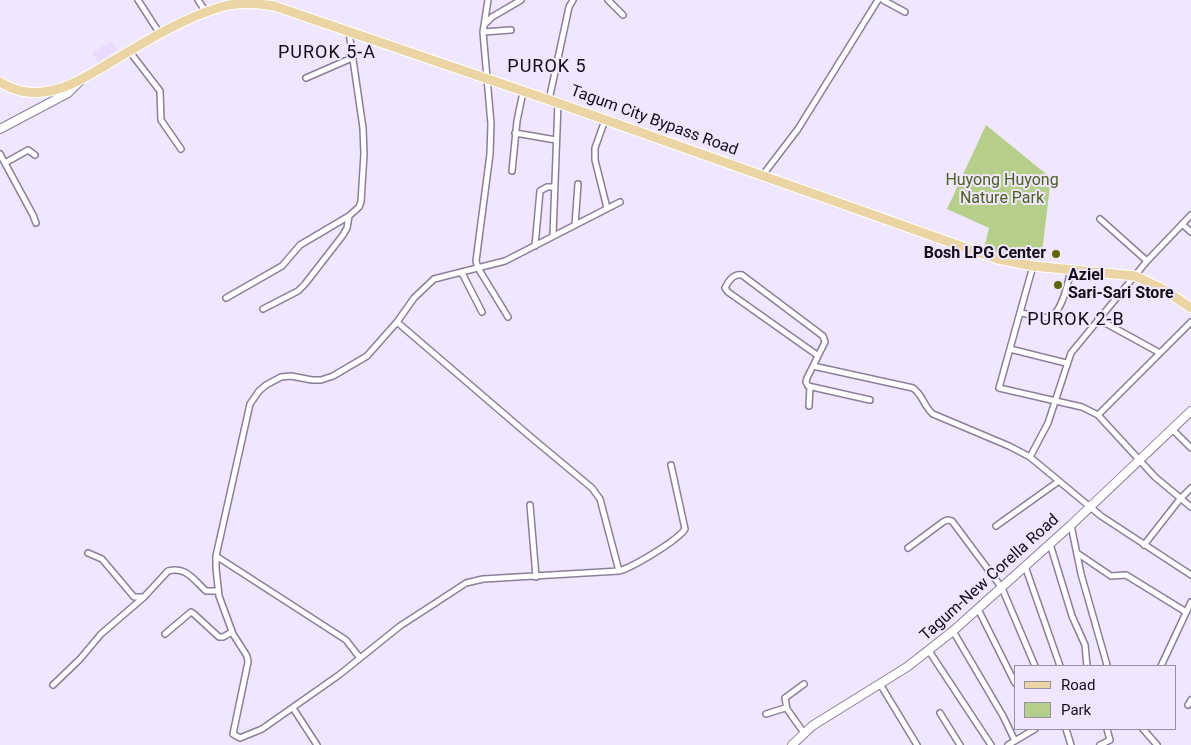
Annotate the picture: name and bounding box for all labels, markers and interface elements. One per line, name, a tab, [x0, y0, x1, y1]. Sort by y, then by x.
district label: PUROK 5-A	[277, 42, 377, 64]
district label: PUROK 5	[506, 56, 588, 78]
street label: Tagum City Bypass Road	[568, 82, 740, 160]
park label: Huyong Huyong Nature Park	[945, 171, 1059, 209]
place label: Bosh LPG Center	[924, 244, 1046, 264]
marker: Bosh LPG Center	[1050, 248, 1062, 260]
place label: Aziel Sari-Sari Store	[1068, 266, 1174, 304]
marker: Aziel Sari-Sari Store	[1052, 279, 1064, 291]
district label: PUROK 2-B	[1026, 309, 1126, 331]
street label: Tagum-New Corella Road	[917, 511, 1063, 645]
legend	[1014, 665, 1176, 730]
text: Road	[1061, 676, 1095, 694]
text: Park	[1061, 701, 1091, 719]

